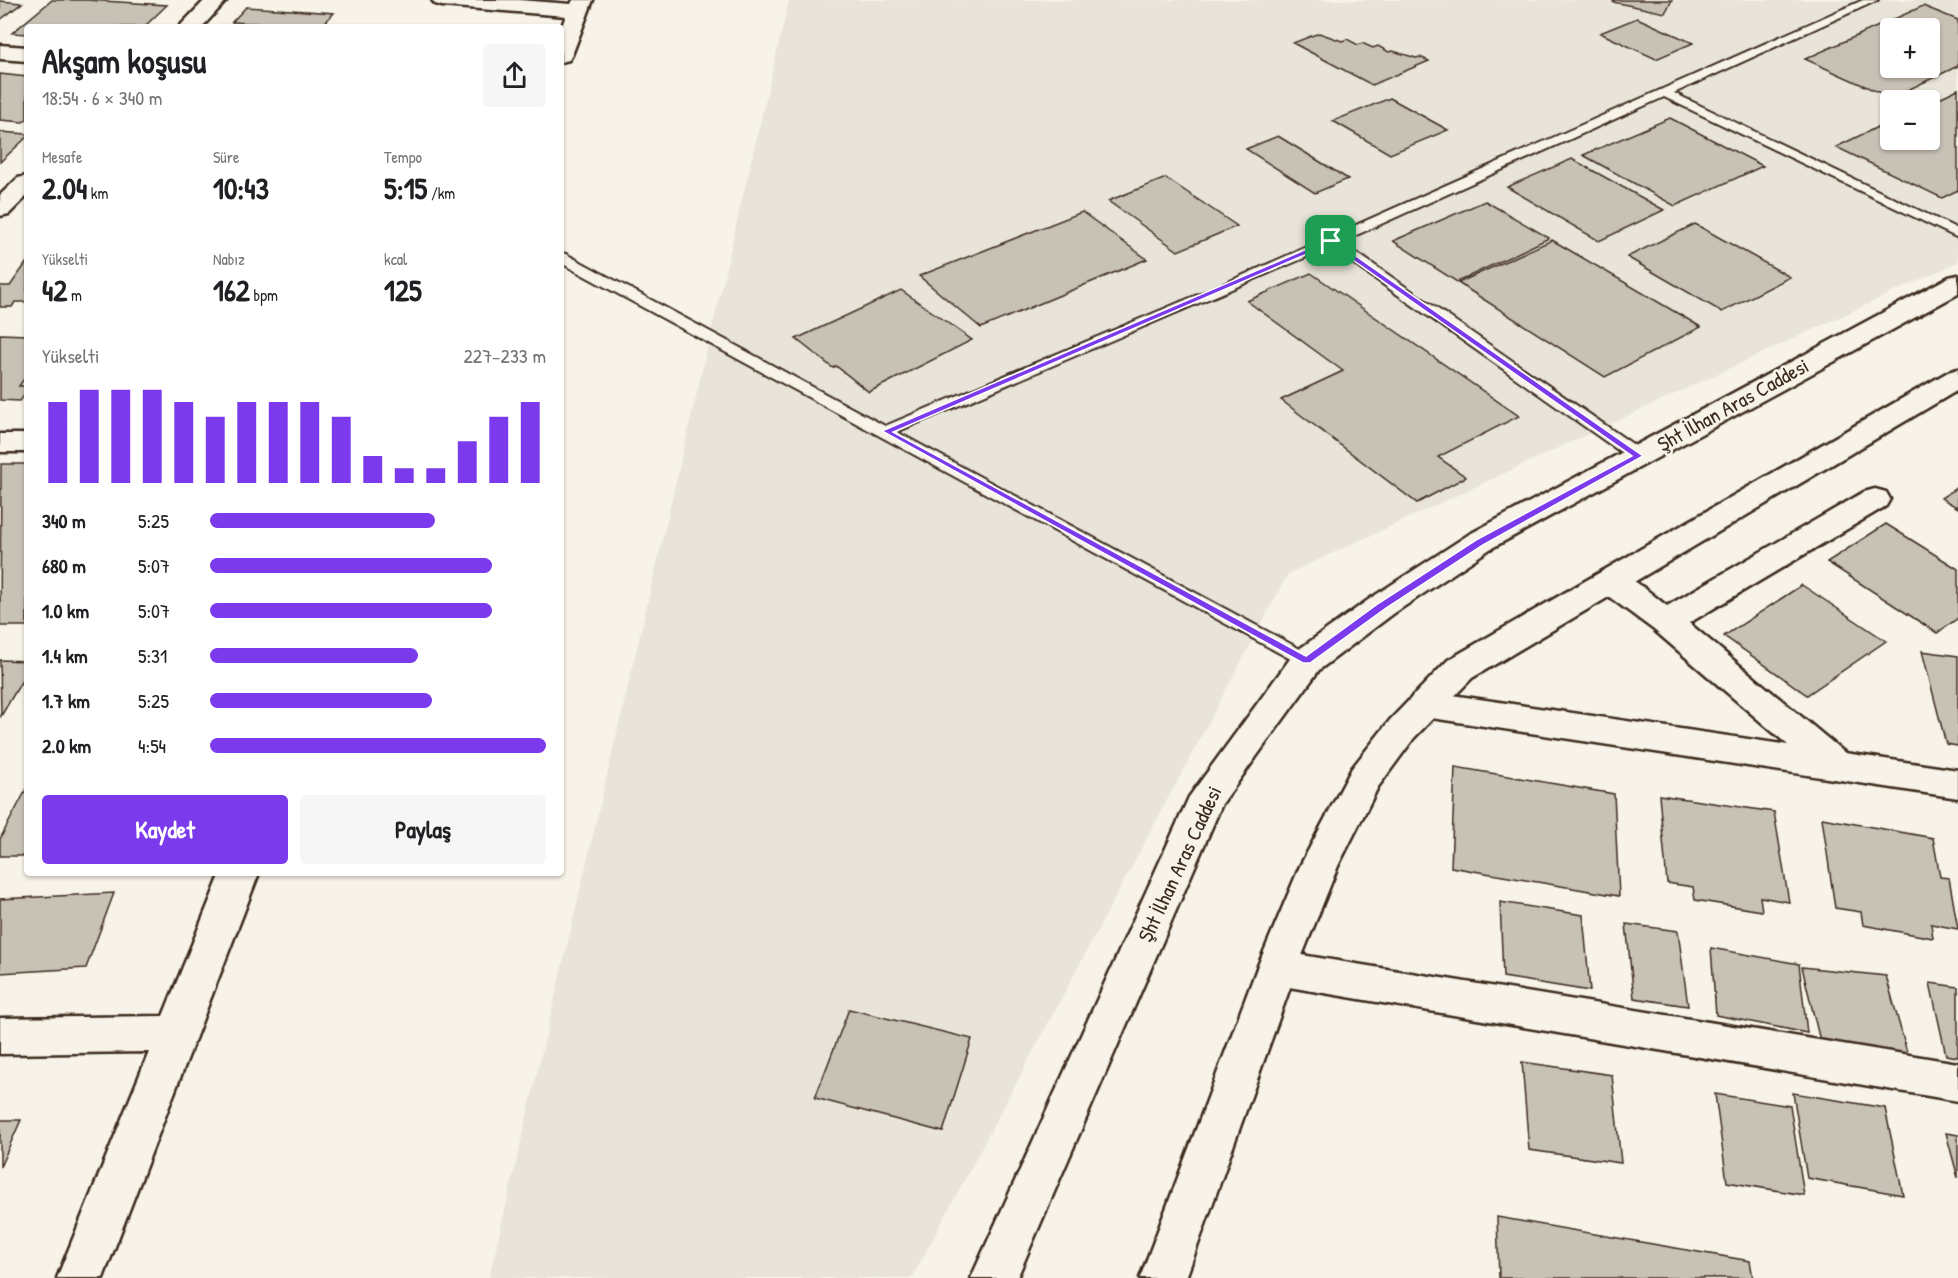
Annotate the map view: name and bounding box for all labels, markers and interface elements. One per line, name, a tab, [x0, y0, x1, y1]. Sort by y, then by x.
map controls	[1880, 18, 1940, 150]
button: +	[1880, 18, 1940, 78]
text: Akşam koşusu	[42, 39, 206, 83]
button: share	[483, 44, 546, 107]
text: 18:54 · 6 × 340 m	[42, 84, 162, 111]
button: −	[1880, 90, 1940, 150]
text: Mesafe	[42, 146, 82, 168]
text: Süre	[213, 146, 239, 168]
text: Tempo	[384, 146, 422, 168]
text: 2.04	[42, 168, 87, 208]
text: 10:43	[213, 168, 269, 208]
text: 5:15	[384, 168, 427, 208]
text: km	[87, 182, 108, 204]
text: /km	[427, 182, 455, 204]
pin	[1305, 215, 1356, 266]
icon: arrive	[1314, 224, 1347, 257]
text: Yükselti	[42, 248, 88, 270]
text: Nabız	[213, 248, 245, 270]
text: kcal	[384, 248, 407, 270]
text: 42	[42, 270, 67, 310]
text: 162	[213, 270, 250, 310]
text: 125	[384, 270, 422, 310]
text: m	[67, 284, 82, 306]
text: bpm	[250, 284, 278, 306]
text: Yükselti	[42, 342, 99, 369]
text: 227–233 m	[464, 342, 546, 369]
street label: Şht İlhan Aras Caddesi	[1652, 351, 1814, 458]
text: 340 m	[42, 507, 86, 534]
text: 5:25	[138, 507, 169, 534]
text: 680 m	[42, 552, 86, 579]
text: 5:07	[138, 552, 170, 579]
text: 1.0 km	[42, 597, 89, 624]
text: 5:07	[138, 597, 170, 624]
text: 1.4 km	[42, 642, 88, 669]
text: 5:31	[138, 642, 167, 669]
text: 1.7 km	[42, 687, 90, 714]
text: 5:25	[138, 687, 169, 714]
text: 2.0 km	[42, 732, 91, 759]
text: 4:54	[138, 732, 166, 759]
street label: Şht İlhan Aras Caddesi	[1131, 781, 1228, 947]
button: Kaydet	[42, 795, 288, 864]
button: Paylaş	[300, 795, 546, 864]

